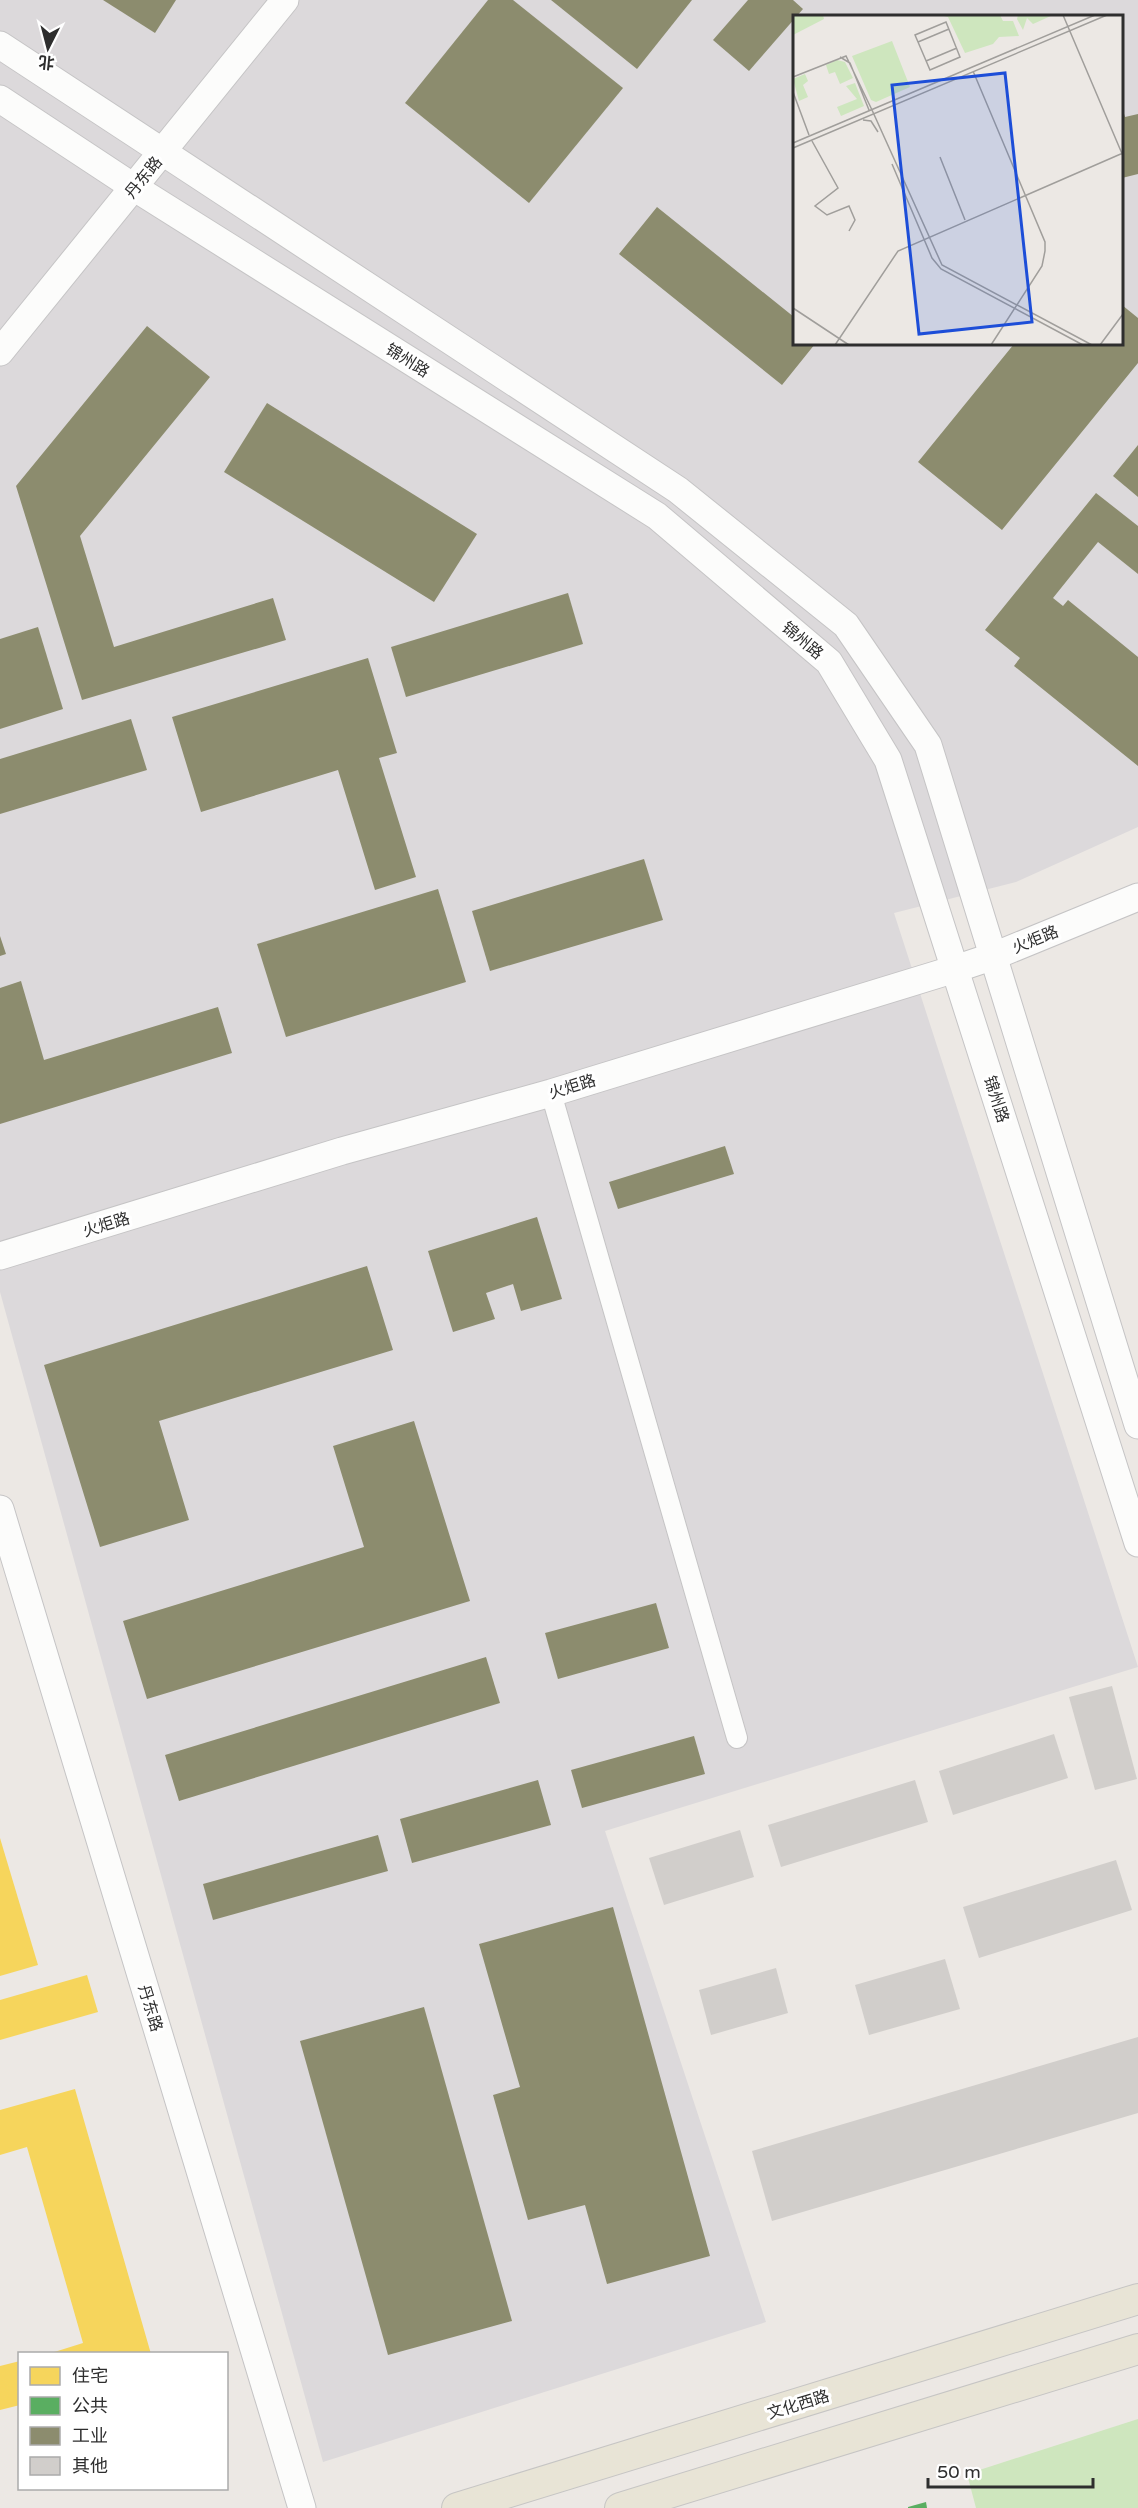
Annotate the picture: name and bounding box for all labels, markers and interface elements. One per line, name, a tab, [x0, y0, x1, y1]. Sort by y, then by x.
inset map	[793, 15, 1123, 345]
north arrow	[18, 18, 78, 78]
text: 北	[38, 51, 56, 73]
street label: 丹东路	[121, 153, 167, 203]
street label: 锦州路	[382, 340, 433, 382]
street label: 锦州路	[778, 618, 827, 664]
street label: 火炬路	[1009, 922, 1061, 958]
street label: 火炬路	[546, 1070, 598, 1104]
street label: 锦州路	[979, 1073, 1013, 1125]
street label: 火炬路	[80, 1208, 132, 1242]
street label: 丹东路	[133, 1982, 167, 2034]
legend	[18, 2352, 228, 2490]
text: 住宅	[72, 2365, 108, 2387]
street label: 文化西路	[765, 2386, 832, 2424]
text: 公共	[72, 2395, 108, 2417]
text: 工业	[72, 2425, 108, 2447]
scale bar	[928, 2451, 1093, 2489]
text: 其他	[72, 2455, 108, 2477]
text: 50 m	[937, 2461, 981, 2483]

